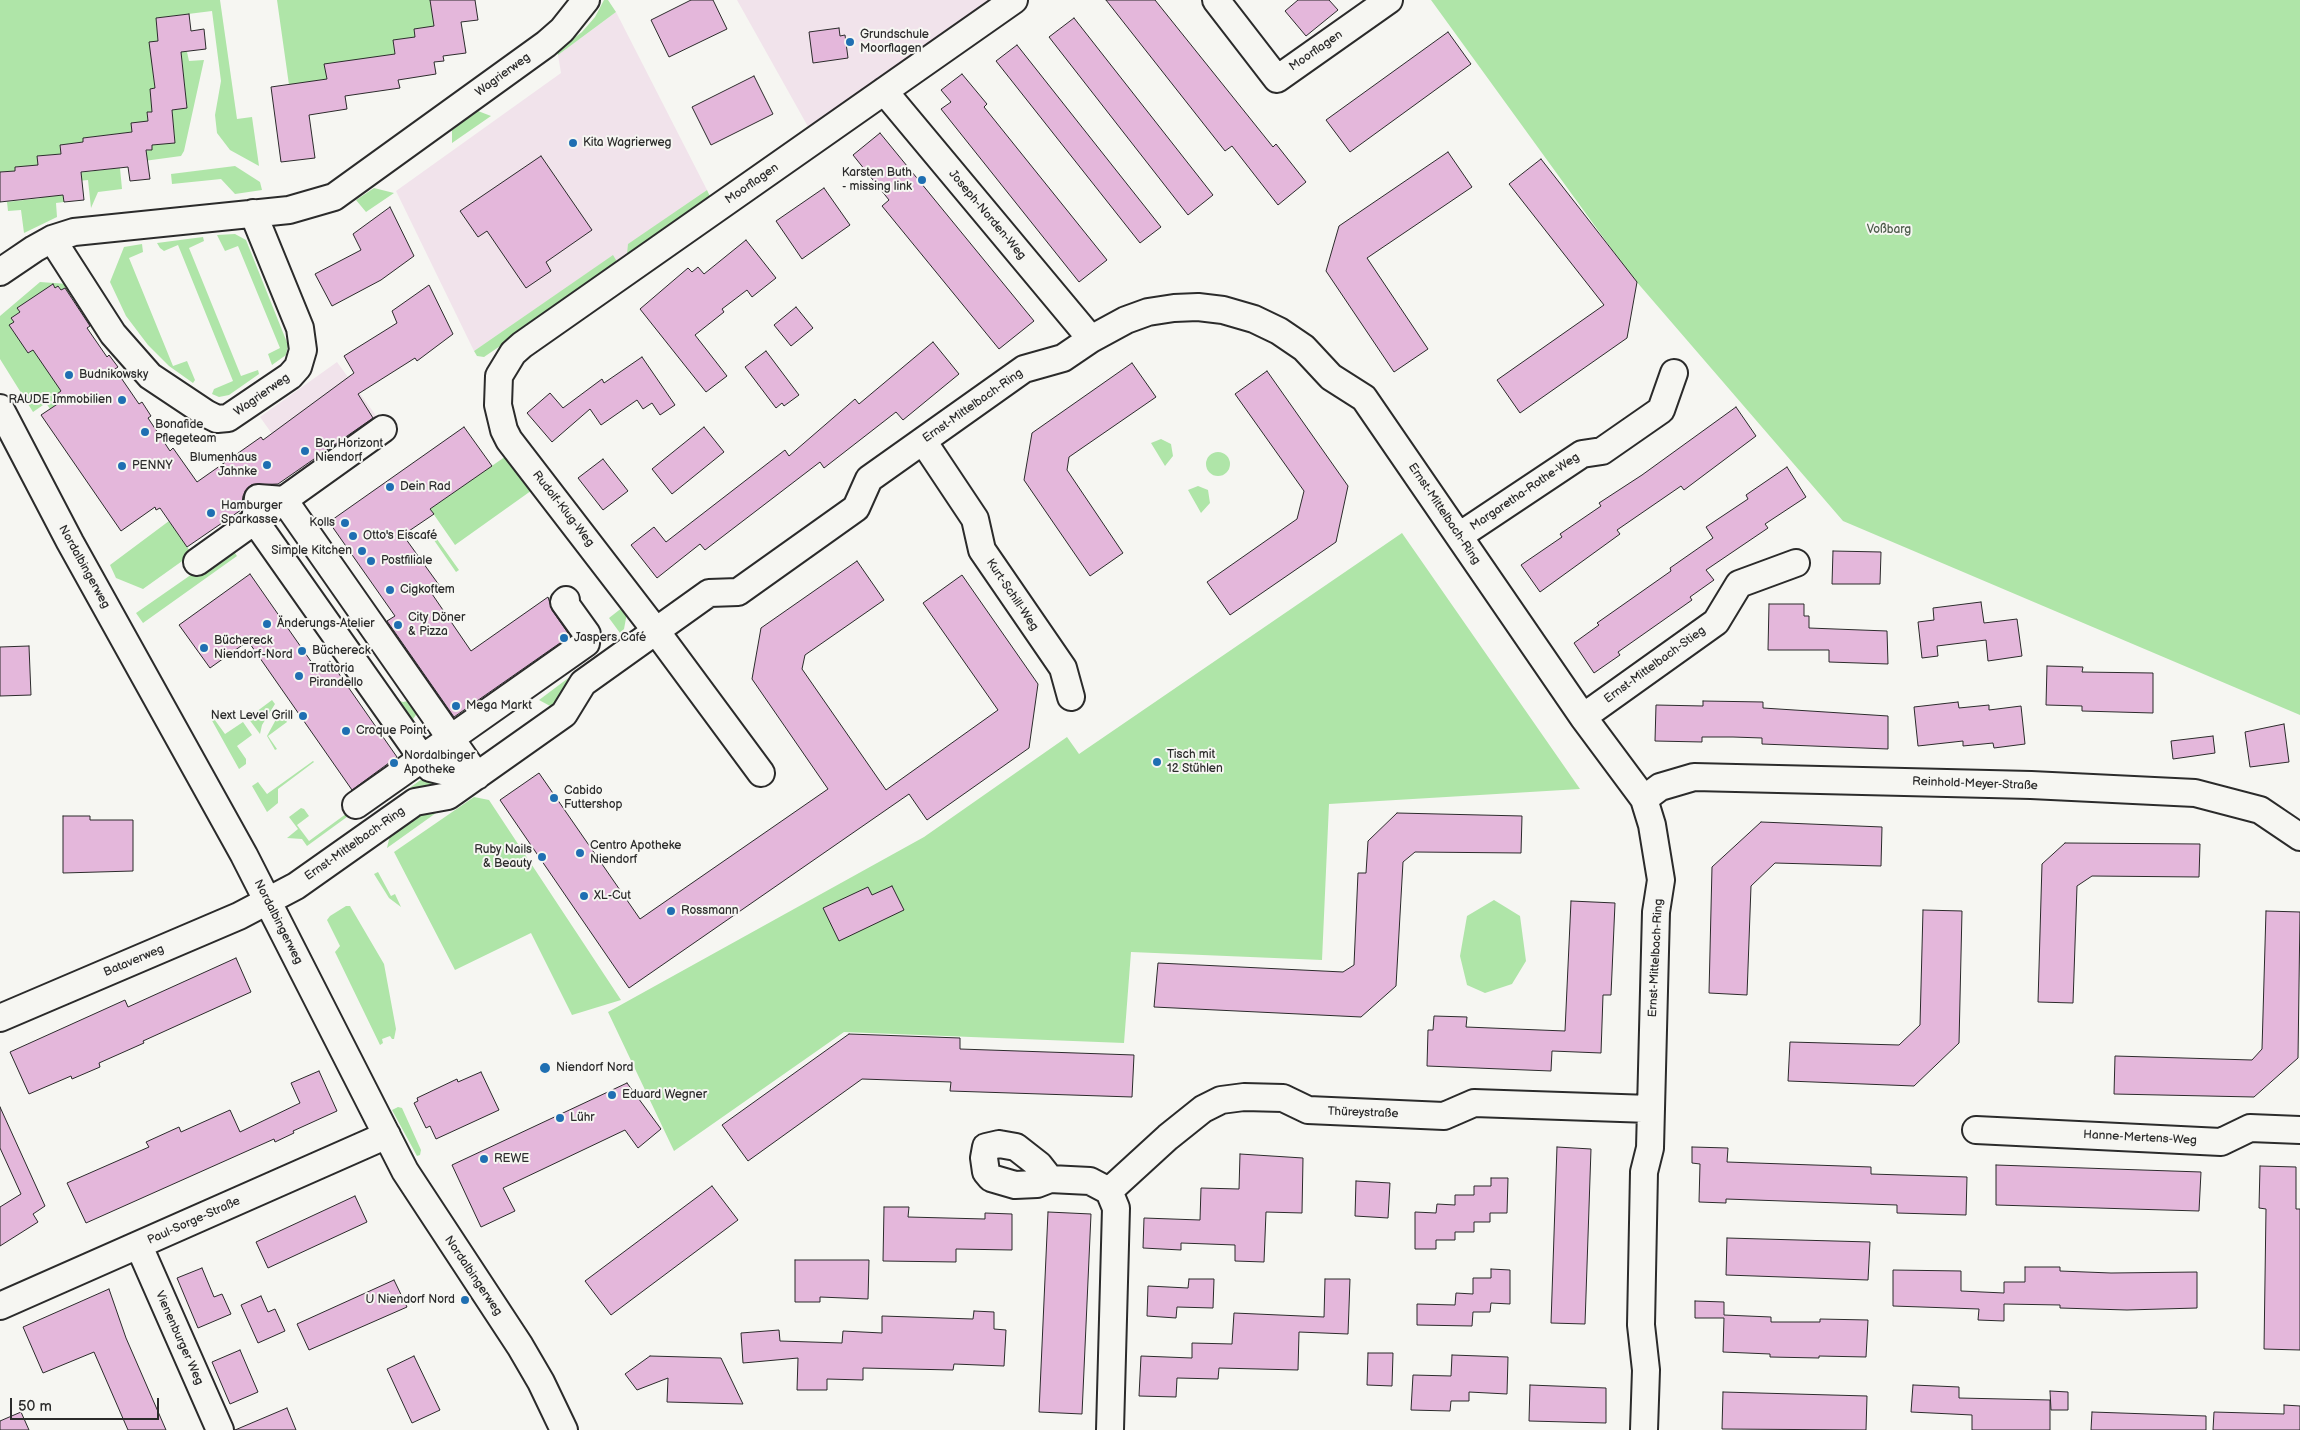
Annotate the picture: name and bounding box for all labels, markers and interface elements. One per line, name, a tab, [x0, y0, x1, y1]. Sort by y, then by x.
street label: Moorflagen	[1287, 27, 1345, 75]
place label: Grundschule Moorflagen	[860, 28, 929, 56]
marker: Grundschule Moorflagen	[844, 36, 856, 48]
street label: Wagrierweg	[473, 50, 533, 100]
place label: Kita Wagrierweg	[583, 136, 671, 150]
marker: Kita Wagrierweg	[567, 137, 579, 149]
street label: Moorflagen	[723, 160, 781, 208]
place label: Karsten Buth - missing link	[842, 166, 912, 194]
street label: Joseph-Norden-Weg	[945, 167, 1029, 263]
marker: Karsten Buth - missing link	[916, 174, 928, 186]
park label: Voßbarg	[1867, 223, 1911, 237]
street label: Ernst-Mittelbach-Ring	[920, 366, 1026, 446]
place label: Budnikowsky	[79, 368, 148, 382]
marker: Budnikowsky	[63, 369, 75, 381]
street label: Wagrierweg	[231, 371, 293, 419]
place label: RAUDE Immobilien	[8, 393, 112, 407]
marker: RAUDE Immobilien	[116, 394, 128, 406]
place label: Bonafide Pflegeteam	[155, 418, 217, 446]
marker: Bonafide Pflegeteam	[139, 426, 151, 438]
place label: Bar Horizont Niendorf	[315, 437, 383, 465]
marker: Bar Horizont Niendorf	[299, 445, 311, 457]
street label: Margaretha-Rothe-Weg	[1468, 450, 1582, 534]
place label: Blumenhaus Jahnke	[190, 451, 257, 479]
place label: PENNY	[132, 459, 173, 473]
marker: Blumenhaus Jahnke	[261, 459, 273, 471]
marker: PENNY	[116, 460, 128, 472]
street label: Ernst-Mittelbach-Ring	[1405, 461, 1483, 567]
street label: Rudolf-Klug-Weg	[529, 468, 597, 550]
place label: Dein Rad	[400, 480, 451, 494]
marker: Dein Rad	[384, 481, 396, 493]
place label: Hamburger Sparkasse	[221, 499, 282, 527]
marker: Hamburger Sparkasse	[205, 507, 217, 519]
place label: Kolls	[309, 516, 335, 530]
marker: Kolls	[339, 517, 351, 529]
street label: Nordalbingerweg	[55, 523, 113, 611]
place label: Otto's Eiscafé	[363, 529, 437, 543]
marker: Otto's Eiscafé	[347, 530, 359, 542]
place label: Simple Kitchen	[271, 544, 352, 558]
marker: Simple Kitchen	[356, 545, 368, 557]
place label: Postfiliale	[381, 554, 432, 568]
marker: Postfiliale	[365, 555, 377, 567]
street label: Kurt-Schill-Weg	[983, 556, 1041, 634]
place label: Cigkoftem	[400, 583, 455, 597]
marker: Cigkoftem	[384, 584, 396, 596]
place label: City Döner & Pizza	[408, 611, 465, 639]
place label: Änderungs-Atelier	[277, 617, 375, 631]
marker: Änderungs-Atelier	[261, 618, 273, 630]
marker: City Döner & Pizza	[392, 619, 404, 631]
street label: Ernst-Mittelbach-Stieg	[1602, 623, 1708, 707]
place label: Jaspers Café	[574, 631, 646, 645]
marker: Jaspers Café	[558, 632, 570, 644]
place label: Büchereck Niendorf-Nord	[214, 634, 293, 662]
marker: Büchereck Niendorf-Nord	[198, 642, 210, 654]
place label: Büchereck	[312, 644, 371, 658]
marker: Büchereck	[296, 645, 308, 657]
place label: Trattoria Pirandello	[309, 662, 363, 690]
marker: Trattoria Pirandello	[293, 670, 305, 682]
place label: Mega Markt	[466, 699, 532, 713]
marker: Mega Markt	[450, 700, 462, 712]
place label: Next Level Grill	[211, 709, 293, 723]
marker: Next Level Grill	[297, 710, 309, 722]
place label: Croque Point	[356, 724, 427, 738]
marker: Croque Point	[340, 725, 352, 737]
place label: Tisch mit 12 Stühlen	[1167, 748, 1223, 776]
place label: Nordalbinger Apotheke	[404, 749, 475, 777]
marker: Tisch mit 12 Stühlen	[1151, 756, 1163, 768]
marker: Nordalbinger Apotheke	[388, 757, 400, 769]
street label: Reinhold-Meyer-Straße	[1912, 775, 2038, 793]
place label: Cabido Futtershop	[564, 784, 623, 812]
marker: Cabido Futtershop	[548, 792, 560, 804]
street label: Ernst-Mittelbach-Ring	[302, 804, 408, 884]
place label: Centro Apotheke Niendorf	[590, 839, 681, 867]
place label: Ruby Nails & Beauty	[474, 843, 532, 871]
marker: Centro Apotheke Niendorf	[574, 847, 586, 859]
marker: Ruby Nails & Beauty	[536, 851, 548, 863]
street label: Nordalbingerweg	[250, 877, 306, 967]
place label: XL-Cut	[594, 889, 631, 903]
marker: XL-Cut	[578, 890, 590, 902]
street label: Ernst-Mittelbach-Ring	[1646, 898, 1666, 1018]
place label: Rossmann	[681, 904, 738, 918]
marker: Rossmann	[665, 905, 677, 917]
street label: Bataverweg	[102, 942, 166, 980]
marker: Niendorf Nord	[538, 1061, 552, 1075]
place label: Niendorf Nord	[556, 1061, 633, 1075]
place label: Eduard Wegner	[622, 1088, 707, 1102]
marker: Eduard Wegner	[606, 1089, 618, 1101]
street label: Thüreystraße	[1327, 1105, 1399, 1121]
place label: Lühr	[570, 1111, 595, 1125]
marker: Lühr	[554, 1112, 566, 1124]
street label: Hanne-Mertens-Weg	[2083, 1128, 2197, 1148]
place label: REWE	[494, 1152, 529, 1166]
marker: REWE	[478, 1153, 490, 1165]
street label: Paul-Sorge-Straße	[145, 1194, 243, 1248]
street label: Nordalbingerweg	[441, 1233, 505, 1319]
street label: Vienenburger Weg	[152, 1289, 206, 1387]
place label: U Niendorf Nord	[365, 1293, 455, 1307]
marker: U Niendorf Nord	[459, 1294, 471, 1306]
scale bar	[12, 1388, 161, 1420]
text: 50 m	[18, 1397, 52, 1416]

